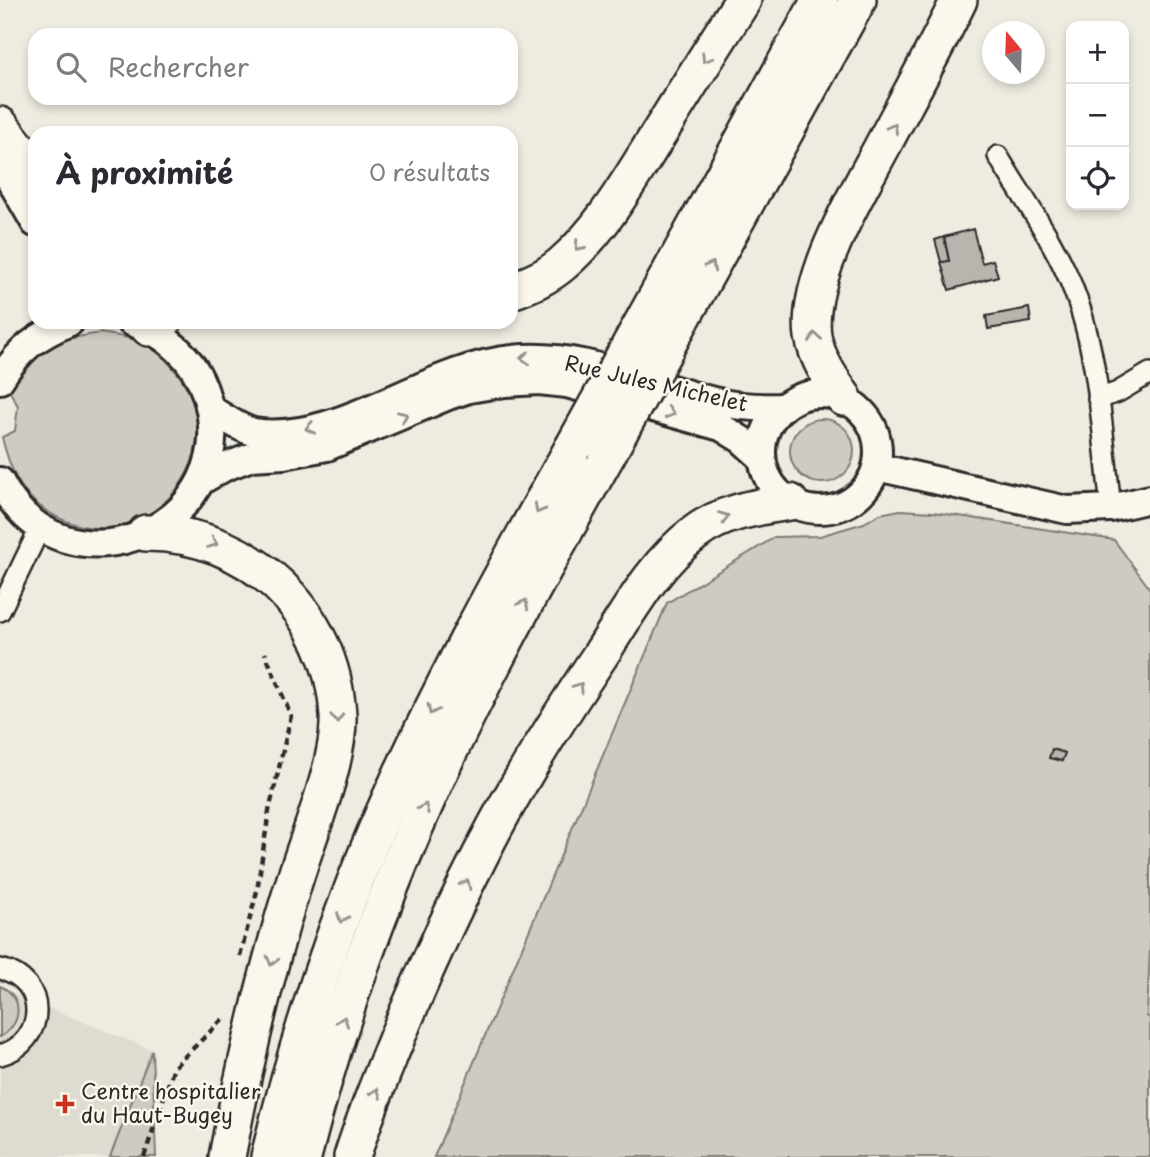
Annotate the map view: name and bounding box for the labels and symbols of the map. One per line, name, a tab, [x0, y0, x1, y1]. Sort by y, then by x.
north arrow	[982, 21, 1045, 84]
one-way arrow	[702, 50, 715, 63]
one-way arrow	[884, 122, 898, 135]
one-way arrow	[575, 238, 587, 251]
one-way arrow	[703, 261, 716, 273]
one-way arrow	[808, 331, 823, 343]
street label: Rue Jules Michelet	[562, 345, 751, 419]
one-way arrow	[520, 351, 531, 366]
one-way arrow	[664, 405, 676, 419]
one-way arrow	[396, 410, 409, 424]
one-way arrow	[304, 420, 316, 434]
one-way arrow	[534, 501, 547, 514]
one-way arrow	[718, 512, 730, 526]
one-way arrow	[207, 535, 219, 549]
one-way arrow	[516, 599, 529, 612]
one-way arrow	[571, 682, 583, 695]
one-way arrow	[427, 703, 441, 715]
one-way arrow	[329, 714, 345, 724]
one-way arrow	[416, 803, 430, 816]
one-way arrow	[457, 879, 471, 891]
one-way arrow	[336, 912, 350, 924]
one-way arrow	[266, 955, 280, 967]
one-way arrow	[334, 1015, 349, 1027]
place label: Centre hospitalier du Haut-Bugey	[81, 1074, 261, 1130]
one-way arrow	[367, 1087, 381, 1099]
marker: Centre hospitalier du Haut-Bugey	[55, 1094, 75, 1114]

